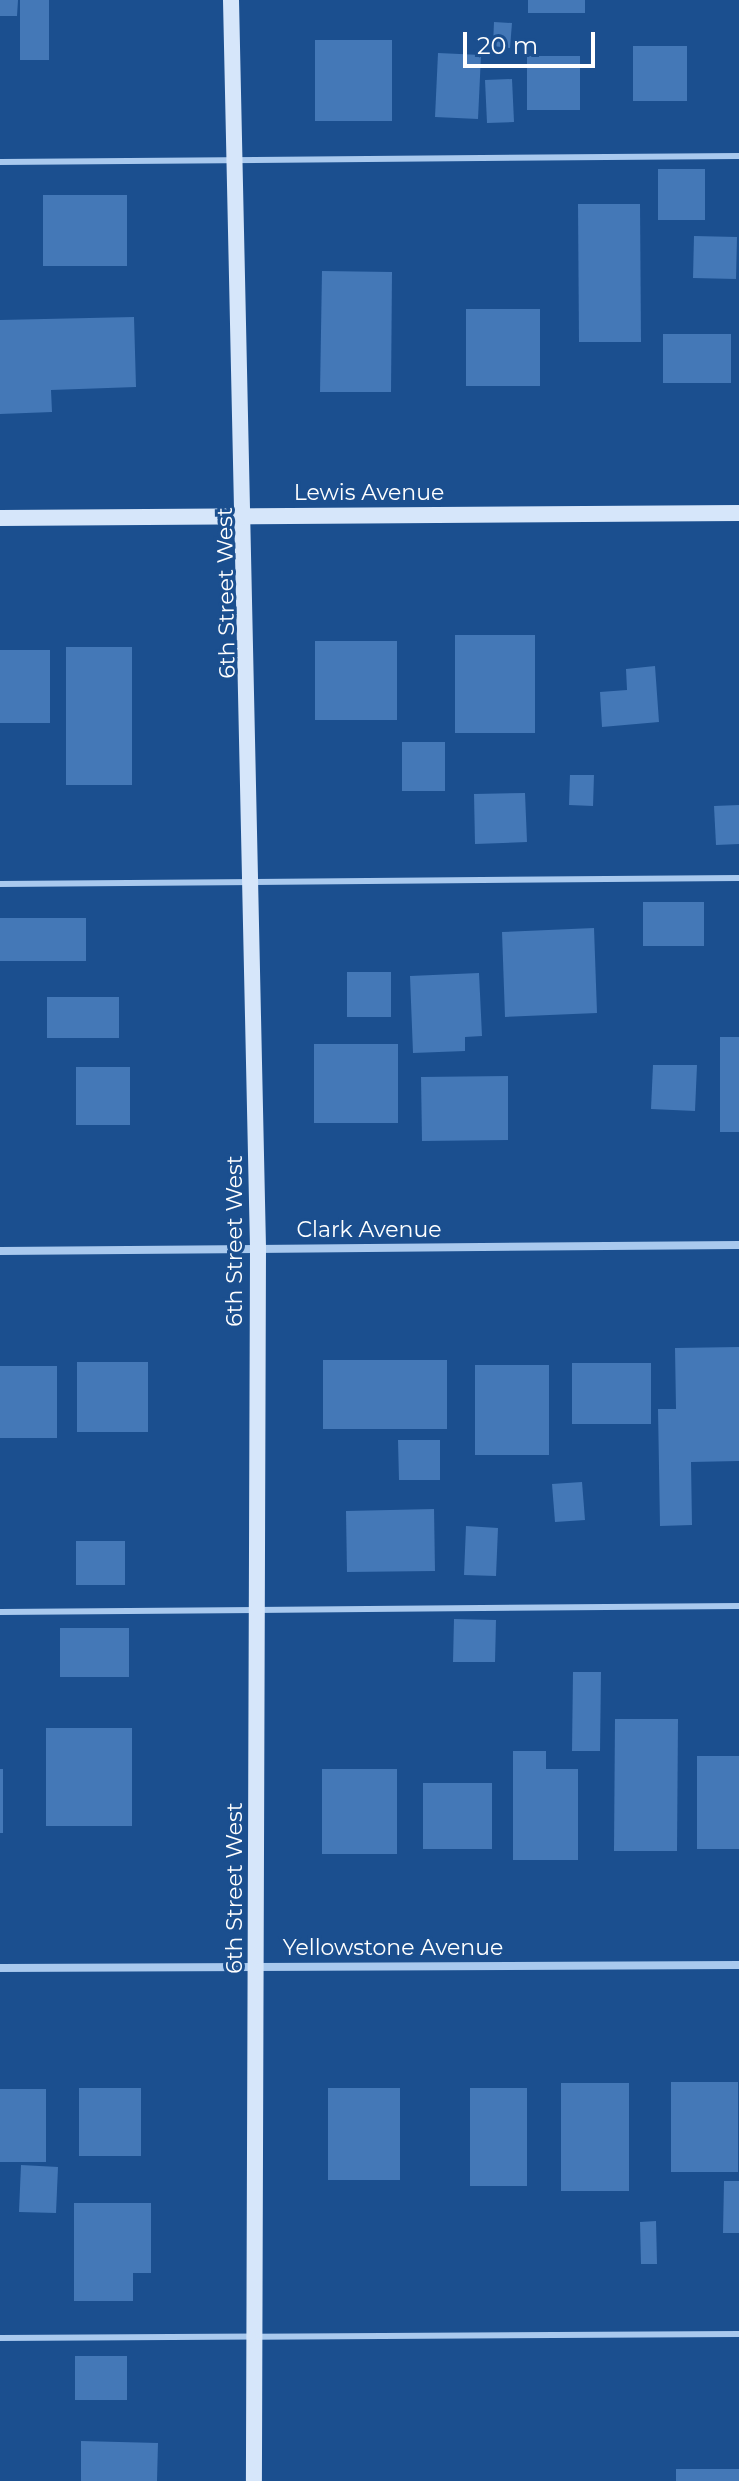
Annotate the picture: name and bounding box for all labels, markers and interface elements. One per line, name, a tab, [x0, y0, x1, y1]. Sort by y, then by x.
scale bar	[467, 16, 599, 66]
text: 20 m	[477, 31, 538, 60]
street label: Lewis Avenue	[294, 480, 444, 506]
street label: 6th Street West	[211, 507, 241, 679]
street label: 6th Street West	[222, 1155, 248, 1327]
street label: Clark Avenue	[296, 1217, 442, 1243]
street label: 6th Street West	[222, 1802, 248, 1974]
street label: Yellowstone Avenue	[283, 1935, 503, 1961]

